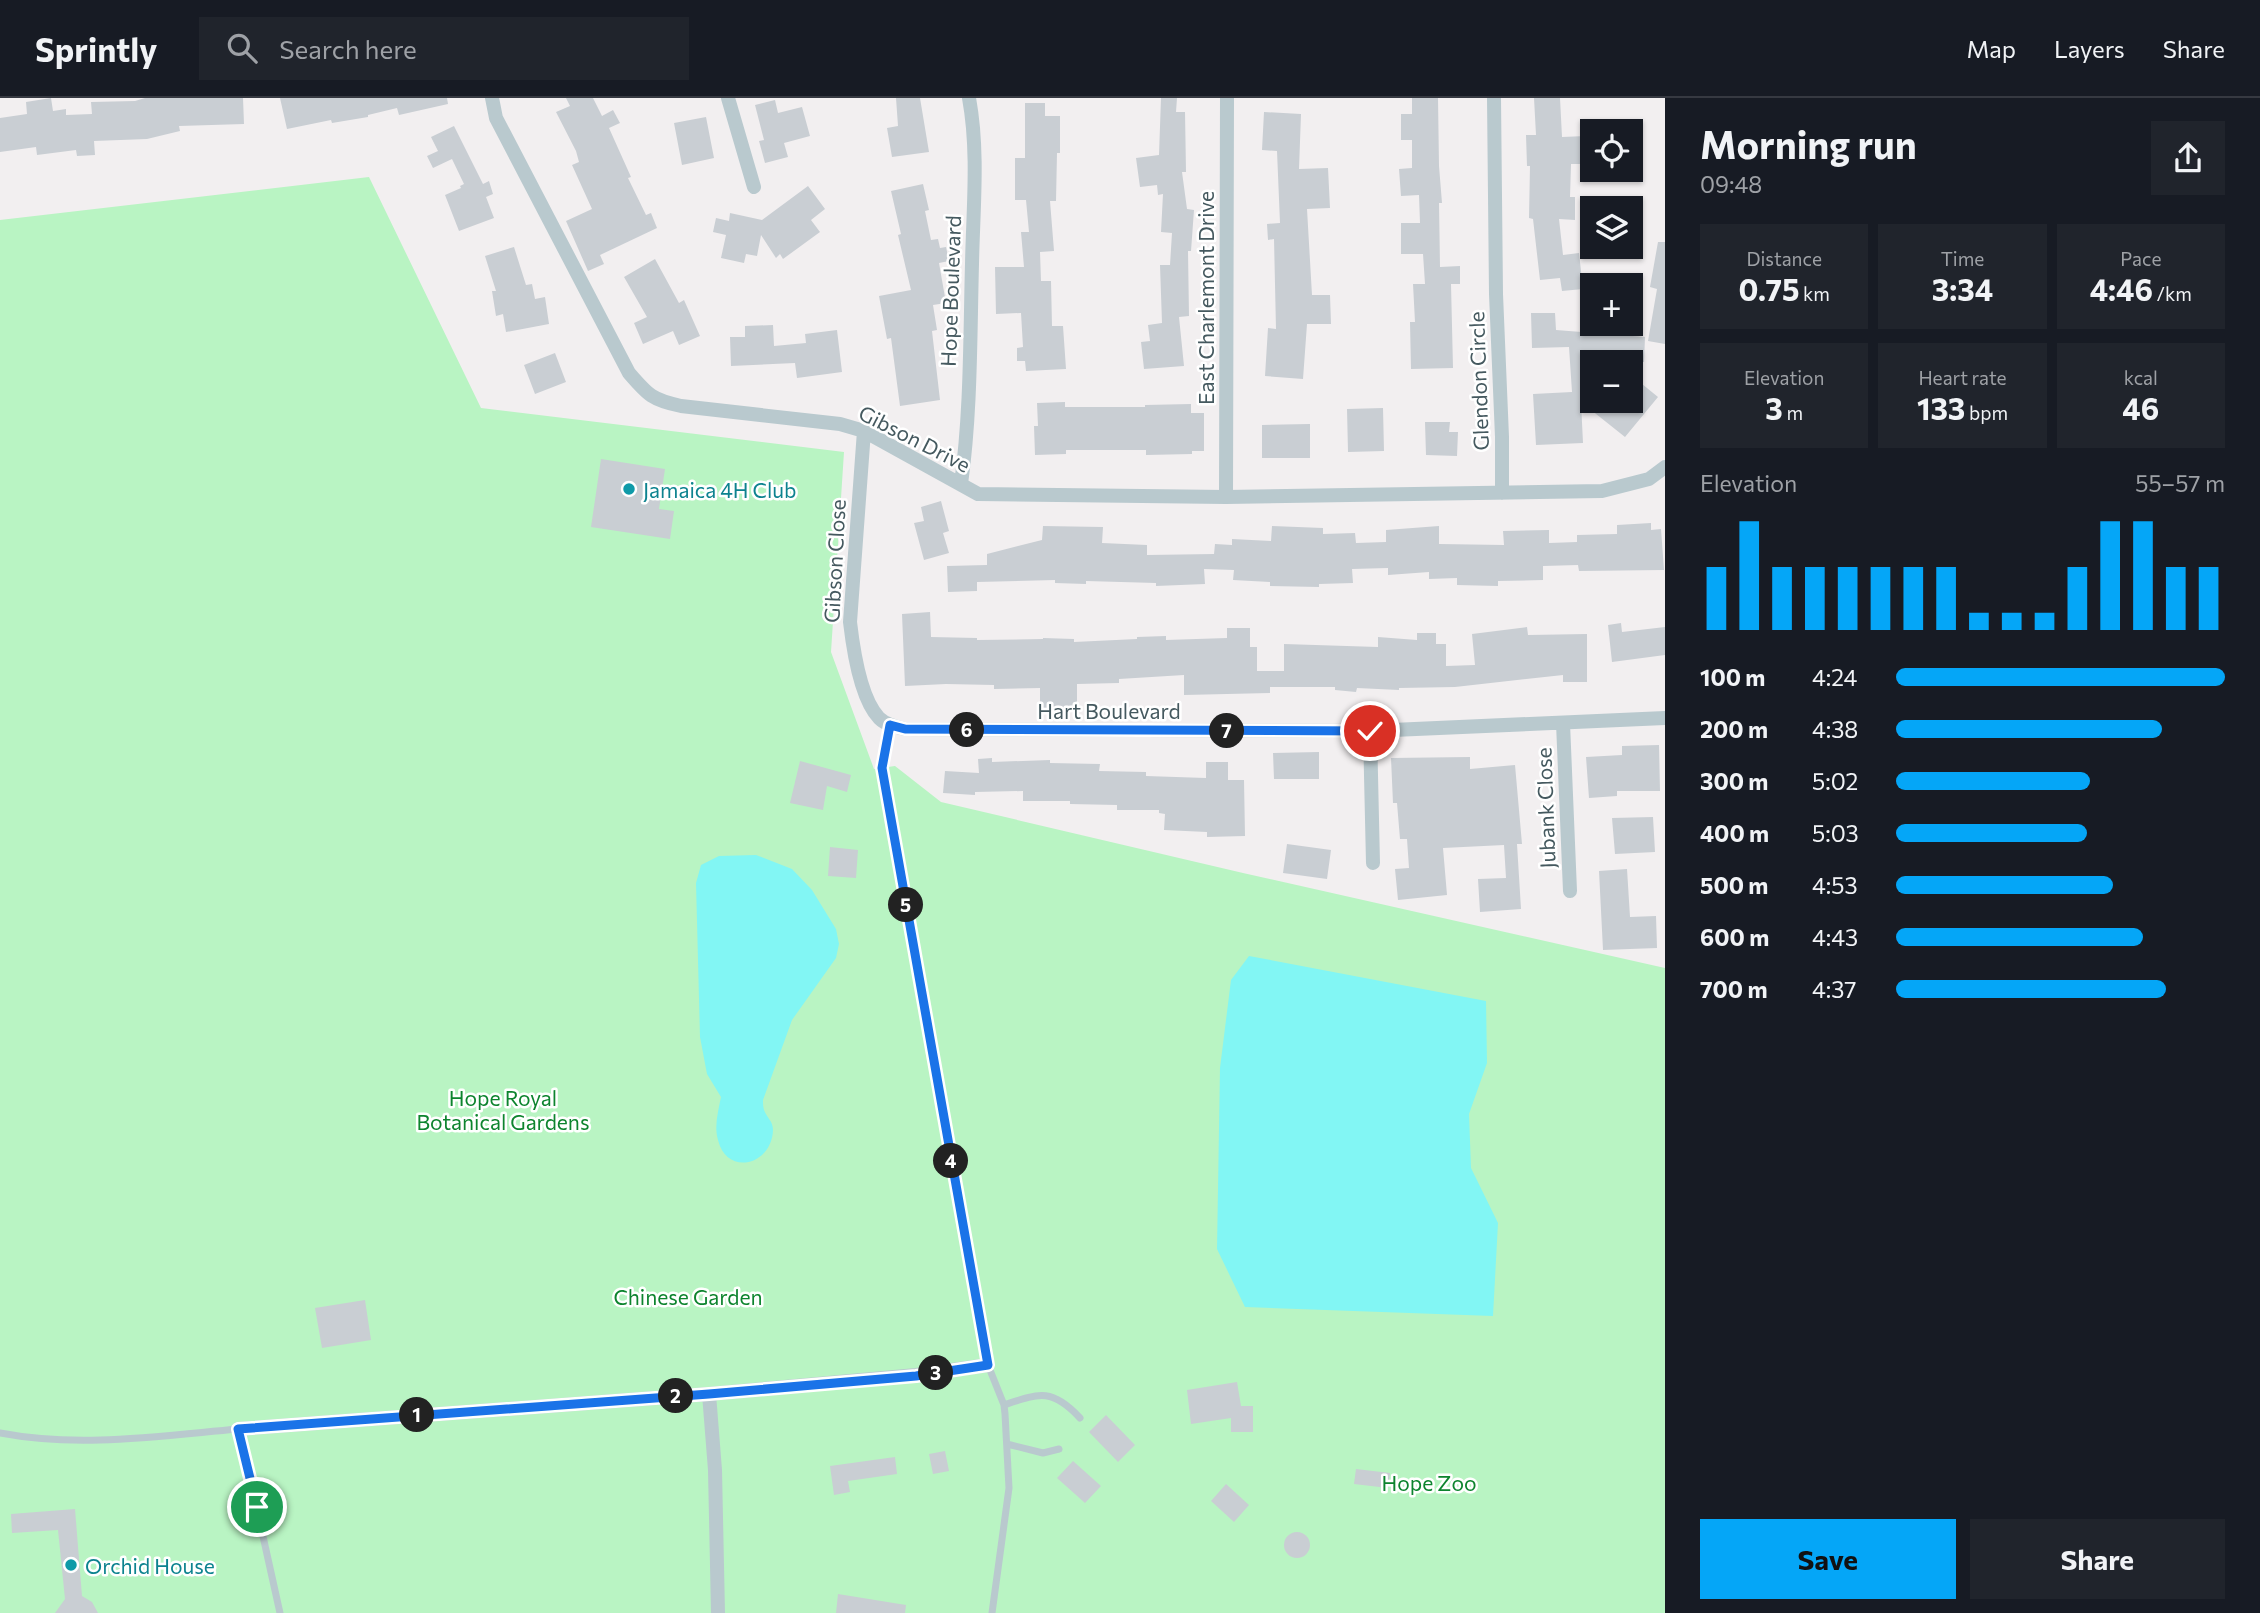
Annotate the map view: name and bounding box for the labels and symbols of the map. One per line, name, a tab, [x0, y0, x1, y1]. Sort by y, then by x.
street label: East Charlemont Drive	[1193, 191, 1218, 405]
street label: Hope Boulevard	[935, 215, 965, 367]
street label: Glendon Circle	[1463, 311, 1493, 451]
street label: Gibson Drive	[855, 399, 975, 477]
place label: Jamaica 4H Club	[643, 477, 796, 502]
marker: Jamaica 4H Club	[621, 481, 637, 497]
street label: Gibson Close	[818, 499, 850, 623]
street label: Hart Boulevard	[1037, 698, 1181, 723]
pin	[1340, 701, 1400, 761]
pin: 6	[950, 712, 984, 748]
pin: 7	[1210, 714, 1244, 748]
street label: Jubank Close	[1530, 747, 1560, 869]
pin: 5	[888, 888, 923, 922]
park label: Hope Royal Botanical Gardens	[417, 1085, 589, 1134]
pin: 4	[934, 1144, 968, 1178]
park label: Chinese Garden	[613, 1284, 763, 1309]
pin: 3	[918, 1356, 954, 1390]
pin: 2	[658, 1378, 694, 1414]
pin: 1	[400, 1398, 434, 1432]
park label: Hope Zoo	[1381, 1470, 1477, 1495]
pin	[227, 1477, 287, 1537]
place label: Orchid House	[85, 1553, 215, 1578]
marker: Orchid House	[63, 1557, 79, 1573]

